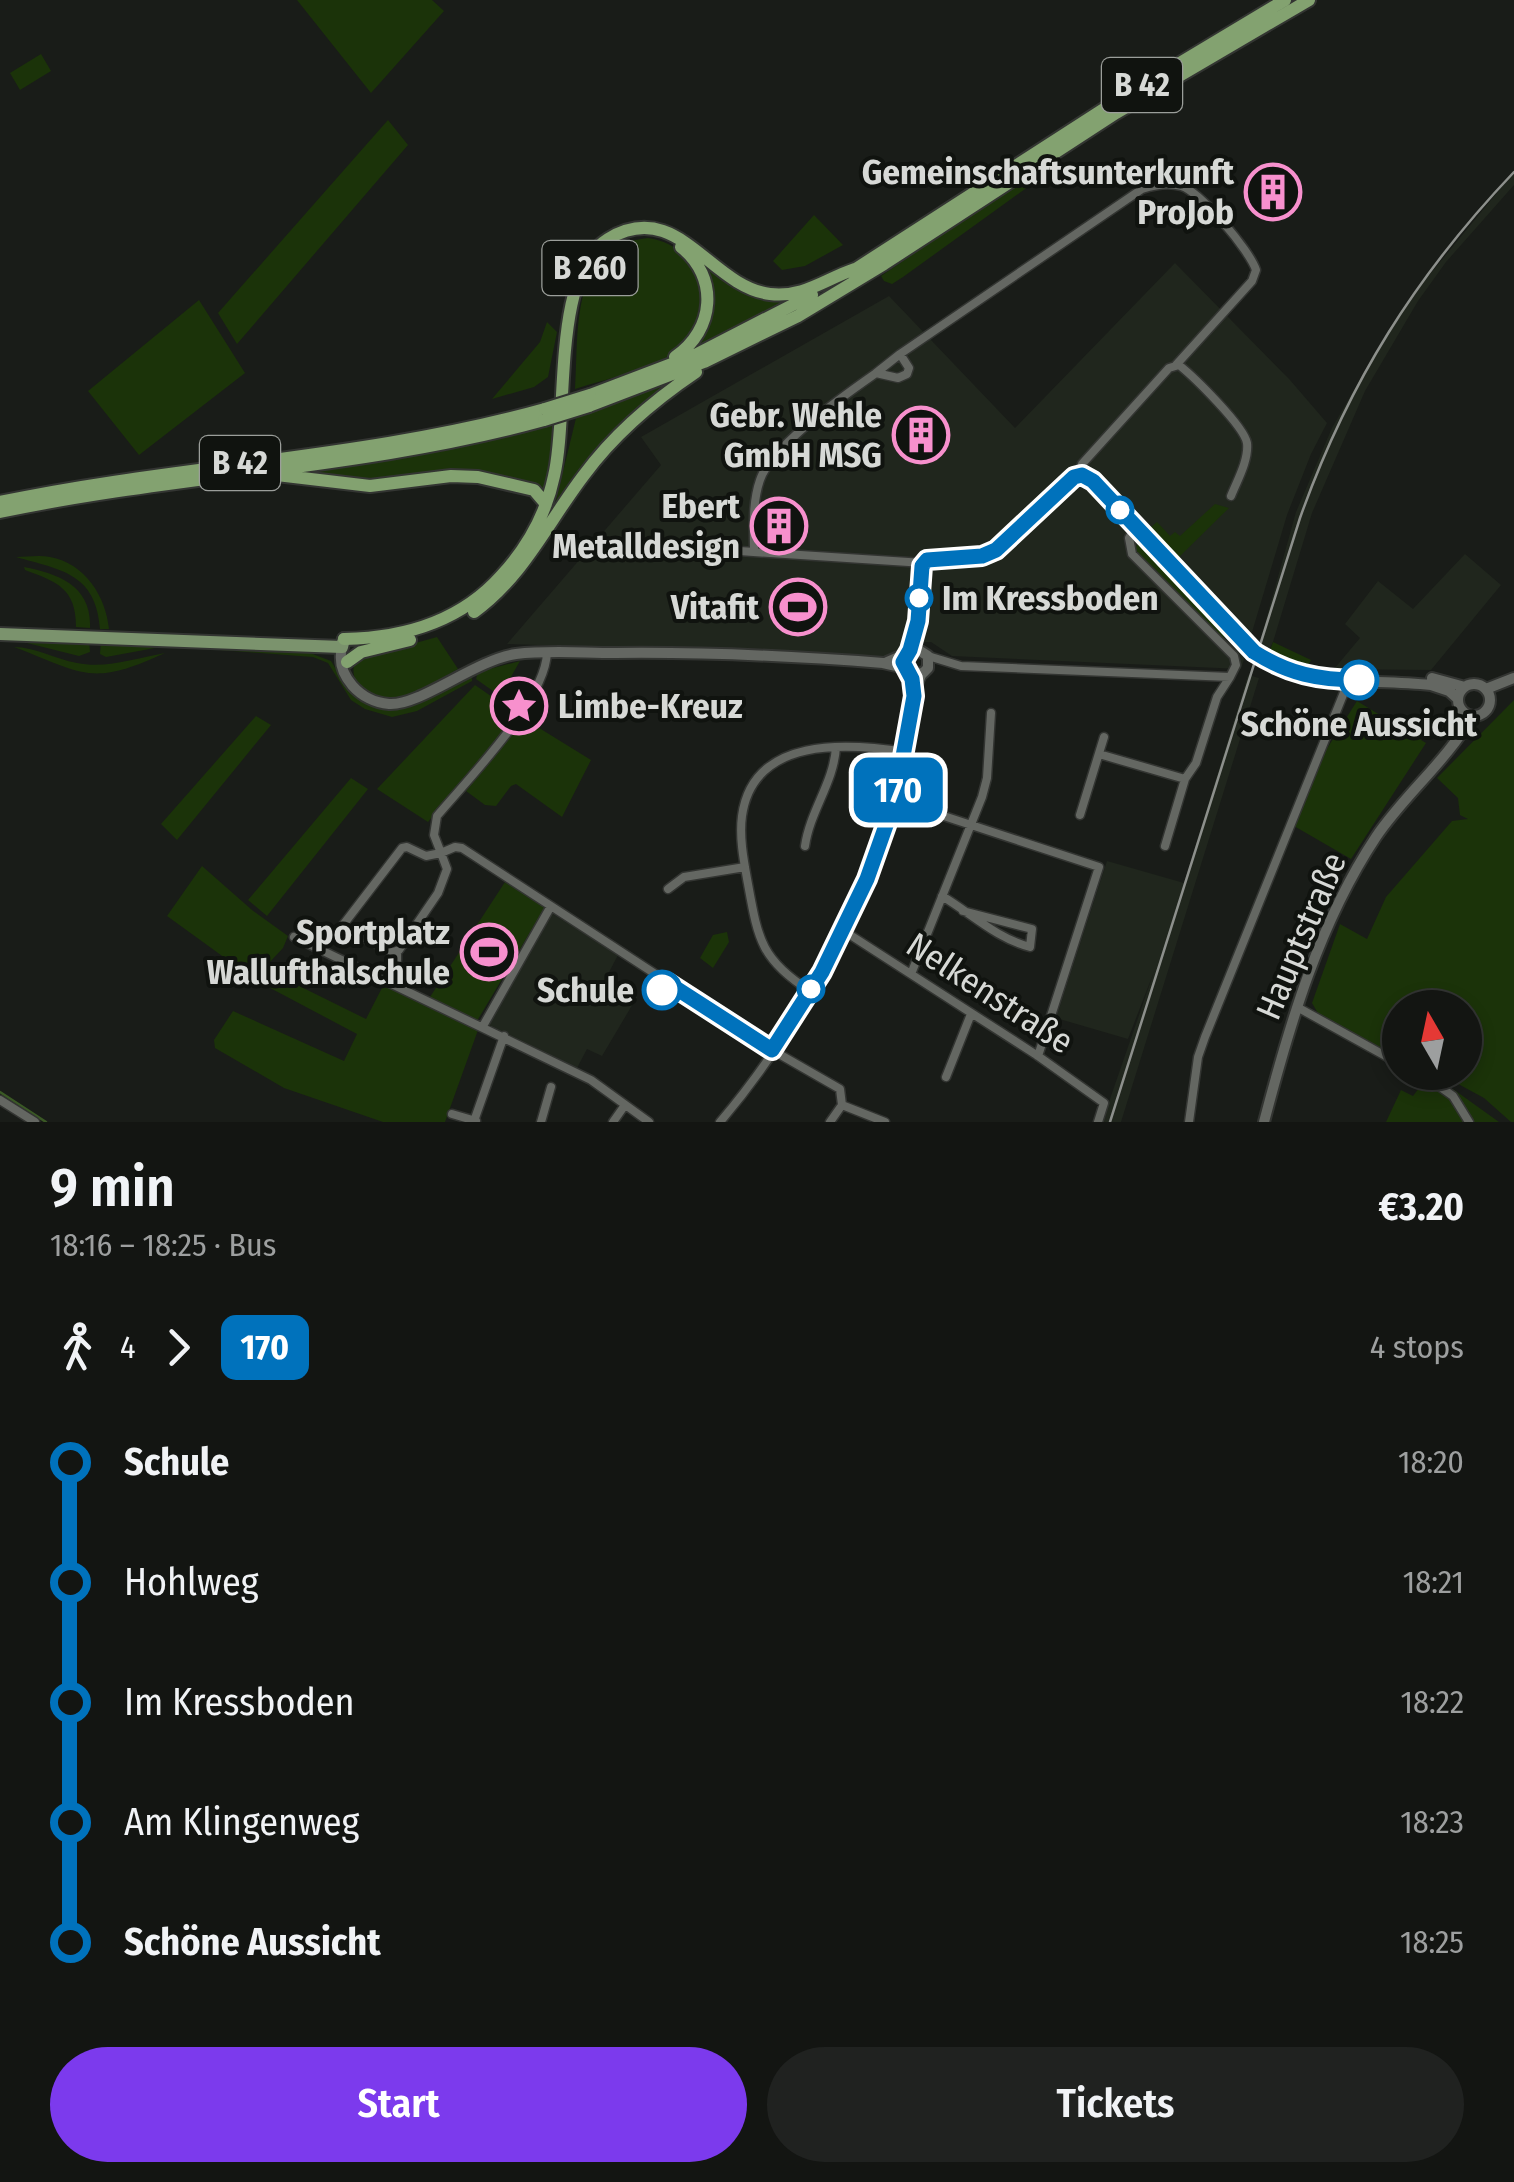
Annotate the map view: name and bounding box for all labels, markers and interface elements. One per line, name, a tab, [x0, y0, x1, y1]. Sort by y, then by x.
road number: B 42	[1102, 58, 1182, 112]
place label: Gemeinschaftsunterkunft ProJob	[862, 151, 1235, 233]
building icon: Gemeinschaftsunterkunft ProJob	[1243, 162, 1303, 222]
road number: B 260	[542, 241, 638, 295]
place label: Gebr. Wehle GmbH MSG	[709, 394, 882, 476]
building icon: Gebr. Wehle GmbH MSG	[891, 405, 951, 465]
road number: B 42	[200, 436, 280, 490]
place label: Ebert Metalldesign	[552, 485, 741, 567]
building icon: Ebert Metalldesign	[749, 496, 809, 556]
unlabelled marker	[1107, 497, 1133, 523]
sports icon: Vitafit	[768, 577, 828, 637]
place label: Im Kressboden	[942, 577, 1159, 619]
marker: Im Kressboden	[906, 585, 932, 611]
place label: Vitafit	[670, 586, 760, 628]
marker: Schöne Aussicht	[1340, 661, 1378, 699]
place icon: Limbe-Kreuz	[489, 676, 549, 736]
place label: Limbe-Kreuz	[558, 685, 743, 727]
place label: Schöne Aussicht	[1241, 703, 1478, 745]
line badge: 170	[840, 758, 956, 822]
text: 170	[874, 769, 922, 811]
street label: Hauptstraße	[1247, 846, 1355, 1026]
place label: Sportplatz Wallufthalschule	[207, 911, 450, 993]
sports icon: Sportplatz Wallufthalschule	[459, 922, 519, 982]
street label: Nelkenstraße	[899, 924, 1081, 1062]
place label: Schule	[537, 969, 634, 1011]
marker: Schule	[643, 971, 681, 1009]
unlabelled marker	[798, 976, 824, 1002]
north arrow	[1382, 990, 1482, 1090]
map controls	[1382, 990, 1482, 1090]
text: 9 min	[50, 1155, 175, 1221]
text: €3.20	[1379, 1184, 1464, 1230]
text: 18:16 – 18:25 · Bus	[50, 1226, 276, 1264]
icon: walk	[50, 1320, 105, 1375]
icon: forward	[151, 1320, 206, 1375]
text: 170	[241, 1326, 289, 1368]
text: 4	[120, 1328, 136, 1366]
text: 4 stops	[1370, 1328, 1464, 1366]
text: Schule	[124, 1439, 229, 1485]
text: 18:20	[1398, 1443, 1464, 1481]
text: Hohlweg	[124, 1559, 259, 1605]
text: 18:21	[1403, 1563, 1464, 1601]
text: Im Kressboden	[124, 1679, 355, 1725]
text: 18:22	[1401, 1683, 1464, 1721]
text: Am Klingenweg	[124, 1799, 359, 1845]
text: 18:23	[1400, 1803, 1464, 1841]
text: Schöne Aussicht	[124, 1919, 381, 1965]
text: 18:25	[1400, 1923, 1464, 1961]
button: Start	[50, 2047, 747, 2162]
button: Tickets	[767, 2047, 1464, 2162]

